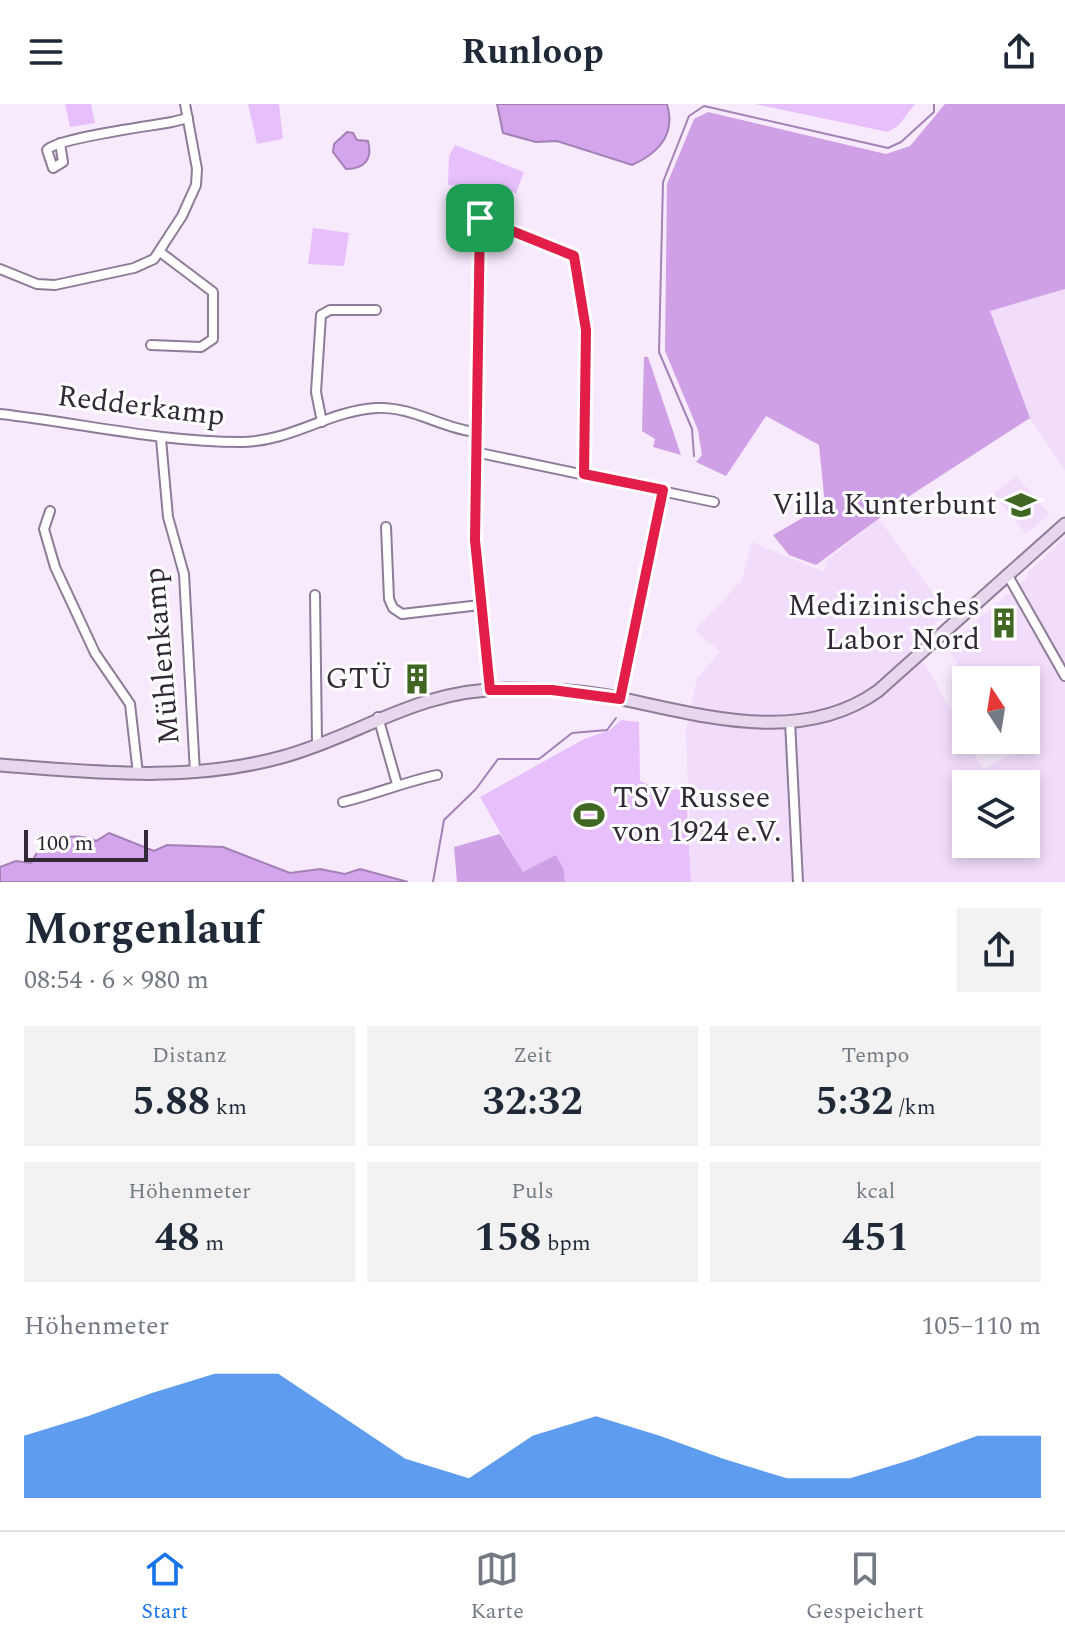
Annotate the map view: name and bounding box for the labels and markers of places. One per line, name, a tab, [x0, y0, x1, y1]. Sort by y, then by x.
pin	[446, 184, 514, 252]
place label: Villa Kunterbunt	[772, 482, 997, 528]
school or university icon: Villa Kunterbunt	[1004, 488, 1038, 522]
place label: Medizinisches Labor Nord	[788, 583, 980, 663]
building icon: Medizinisches Labor Nord	[987, 606, 1021, 640]
place label: GTÜ	[325, 656, 393, 702]
building icon: GTÜ	[400, 662, 434, 696]
place label: TSV Russee von 1924 e.V.	[612, 775, 781, 855]
sports icon: TSV Russee von 1924 e.V.	[572, 798, 606, 832]

